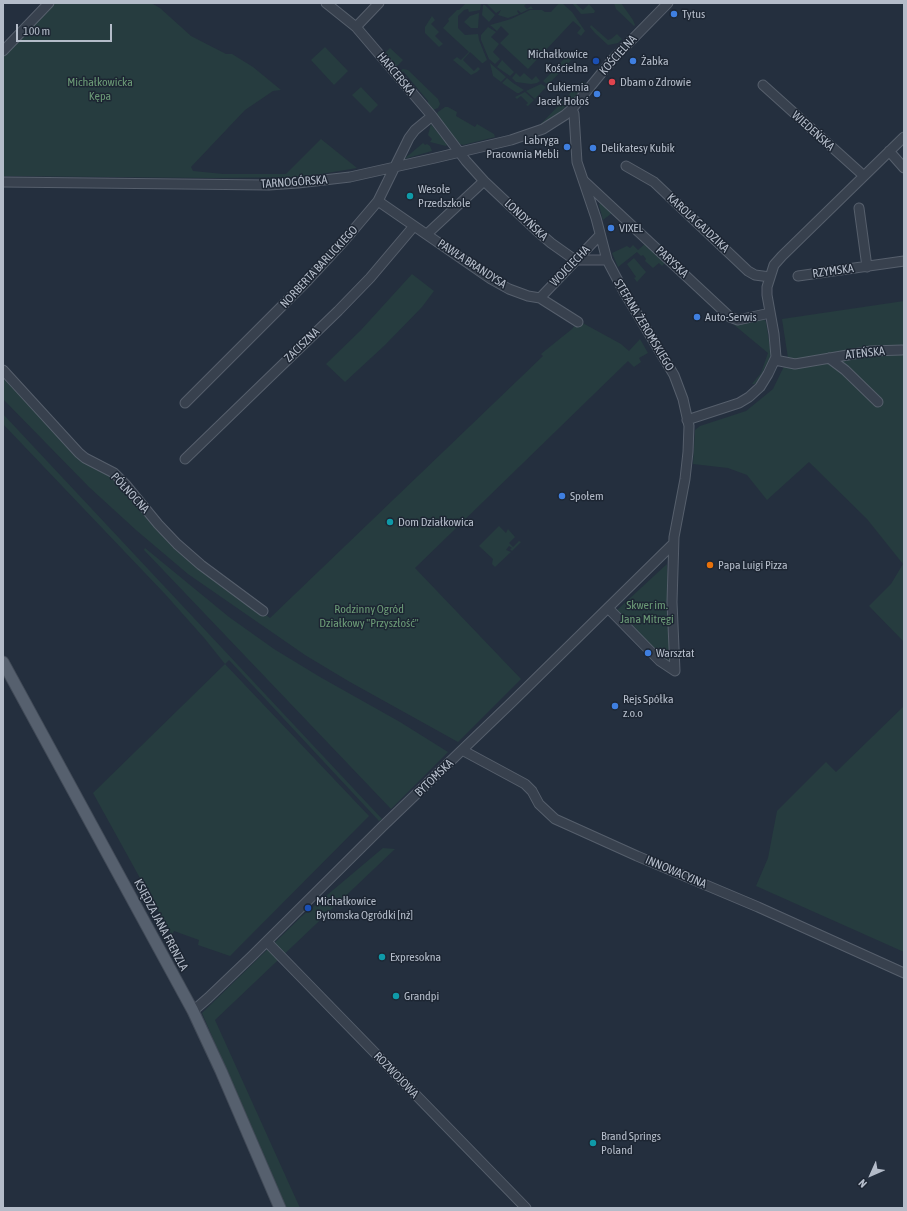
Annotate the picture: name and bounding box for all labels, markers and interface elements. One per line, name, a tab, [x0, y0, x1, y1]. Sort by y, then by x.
place label: Tytus	[682, 7, 705, 21]
marker: Tytus	[669, 9, 679, 19]
scale bar	[18, 16, 114, 42]
text: 100 m	[23, 24, 50, 38]
street label: KOŚCIELNA	[596, 32, 640, 78]
place label: Michałkowice Kościelna	[528, 47, 588, 75]
street label: HARCERSKA	[374, 49, 418, 99]
place label: Żabka	[641, 54, 669, 68]
marker: Michałkowice Kościelna	[591, 56, 601, 66]
marker: Żabka	[628, 56, 638, 66]
park label: Michałkowicka Kępa	[67, 75, 133, 103]
place label: Dbam o Zdrowie	[620, 75, 691, 89]
marker: Dbam o Zdrowie	[607, 77, 617, 87]
place label: Cukiernia Jacek Hołoś	[537, 80, 589, 108]
marker: Cukiernia Jacek Hołoś	[592, 89, 602, 99]
street label: WIEDEŃSKA	[789, 108, 837, 154]
place label: Labryga Pracownia Mebli	[486, 133, 559, 161]
place label: Delikatesy Kubik	[601, 141, 675, 155]
marker: Labryga Pracownia Mebli	[562, 142, 572, 152]
marker: Delikatesy Kubik	[588, 143, 598, 153]
street label: TARNOGÓRSKA	[260, 172, 328, 192]
place label: Wesołe Przedszkole	[418, 182, 470, 210]
marker: Wesołe Przedszkole	[405, 191, 415, 201]
street label: KAROLA GAJDZIKA	[664, 191, 732, 255]
street label: LONDYŃSKA	[501, 196, 551, 244]
place label: VIXEL	[619, 221, 643, 235]
street label: NORBERTA BARLICKIEGO	[277, 223, 361, 311]
marker: VIXEL	[606, 223, 616, 233]
street label: PAWŁA BRANDYSA	[435, 236, 509, 292]
street label: WOJCIECHA	[547, 243, 593, 289]
street label: PARYSKA	[653, 243, 691, 281]
street label: RZYMSKA	[811, 261, 855, 281]
street label: STEFANA ŻEROMSKIEGO	[611, 277, 677, 373]
place label: Auto-Serwis	[705, 310, 757, 324]
marker: Auto-Serwis	[692, 312, 702, 322]
street label: ZACISZNA	[281, 325, 323, 365]
street label: ATEŃSKA	[845, 344, 885, 362]
street label: PÓŁNOCNA	[108, 470, 152, 516]
place label: Społem	[570, 489, 604, 503]
marker: Społem	[557, 491, 567, 501]
place label: Dom Działkowica	[398, 515, 474, 529]
marker: Dom Działkowica	[385, 517, 395, 527]
place label: Papa Luigi Pizza	[718, 558, 788, 572]
marker: Papa Luigi Pizza	[705, 560, 715, 570]
park label: Skwer im. Jana Mitręgi	[620, 598, 674, 626]
park label: Rodzinny Ogród Działkowy "Przyszłość"	[319, 602, 419, 630]
place label: Warsztat	[656, 646, 695, 660]
marker: Warsztat	[643, 648, 653, 658]
place label: Rejs Spółka z.o.o	[623, 692, 673, 720]
marker: Rejs Spółka z.o.o	[610, 701, 620, 711]
street label: BYTOMSKA	[412, 756, 456, 800]
street label: INNOWACYJNA	[643, 853, 709, 891]
street label: KSIĘDZA JANA FRENZLA	[131, 877, 191, 973]
place label: Michałkowice Bytomska Ogródki [nż]	[316, 894, 413, 922]
marker: Michałkowice Bytomska Ogródki [nż]	[303, 903, 313, 913]
place label: Expresokna	[390, 950, 441, 964]
marker: Expresokna	[377, 952, 387, 962]
place label: Grandpi	[404, 989, 439, 1003]
marker: Grandpi	[391, 991, 401, 1001]
street label: ROZWOJOWA	[371, 1049, 421, 1101]
place label: Brand Springs Poland	[601, 1129, 661, 1157]
marker: Brand Springs Poland	[588, 1138, 598, 1148]
north arrow	[851, 1155, 891, 1195]
text: N	[856, 1177, 869, 1190]

